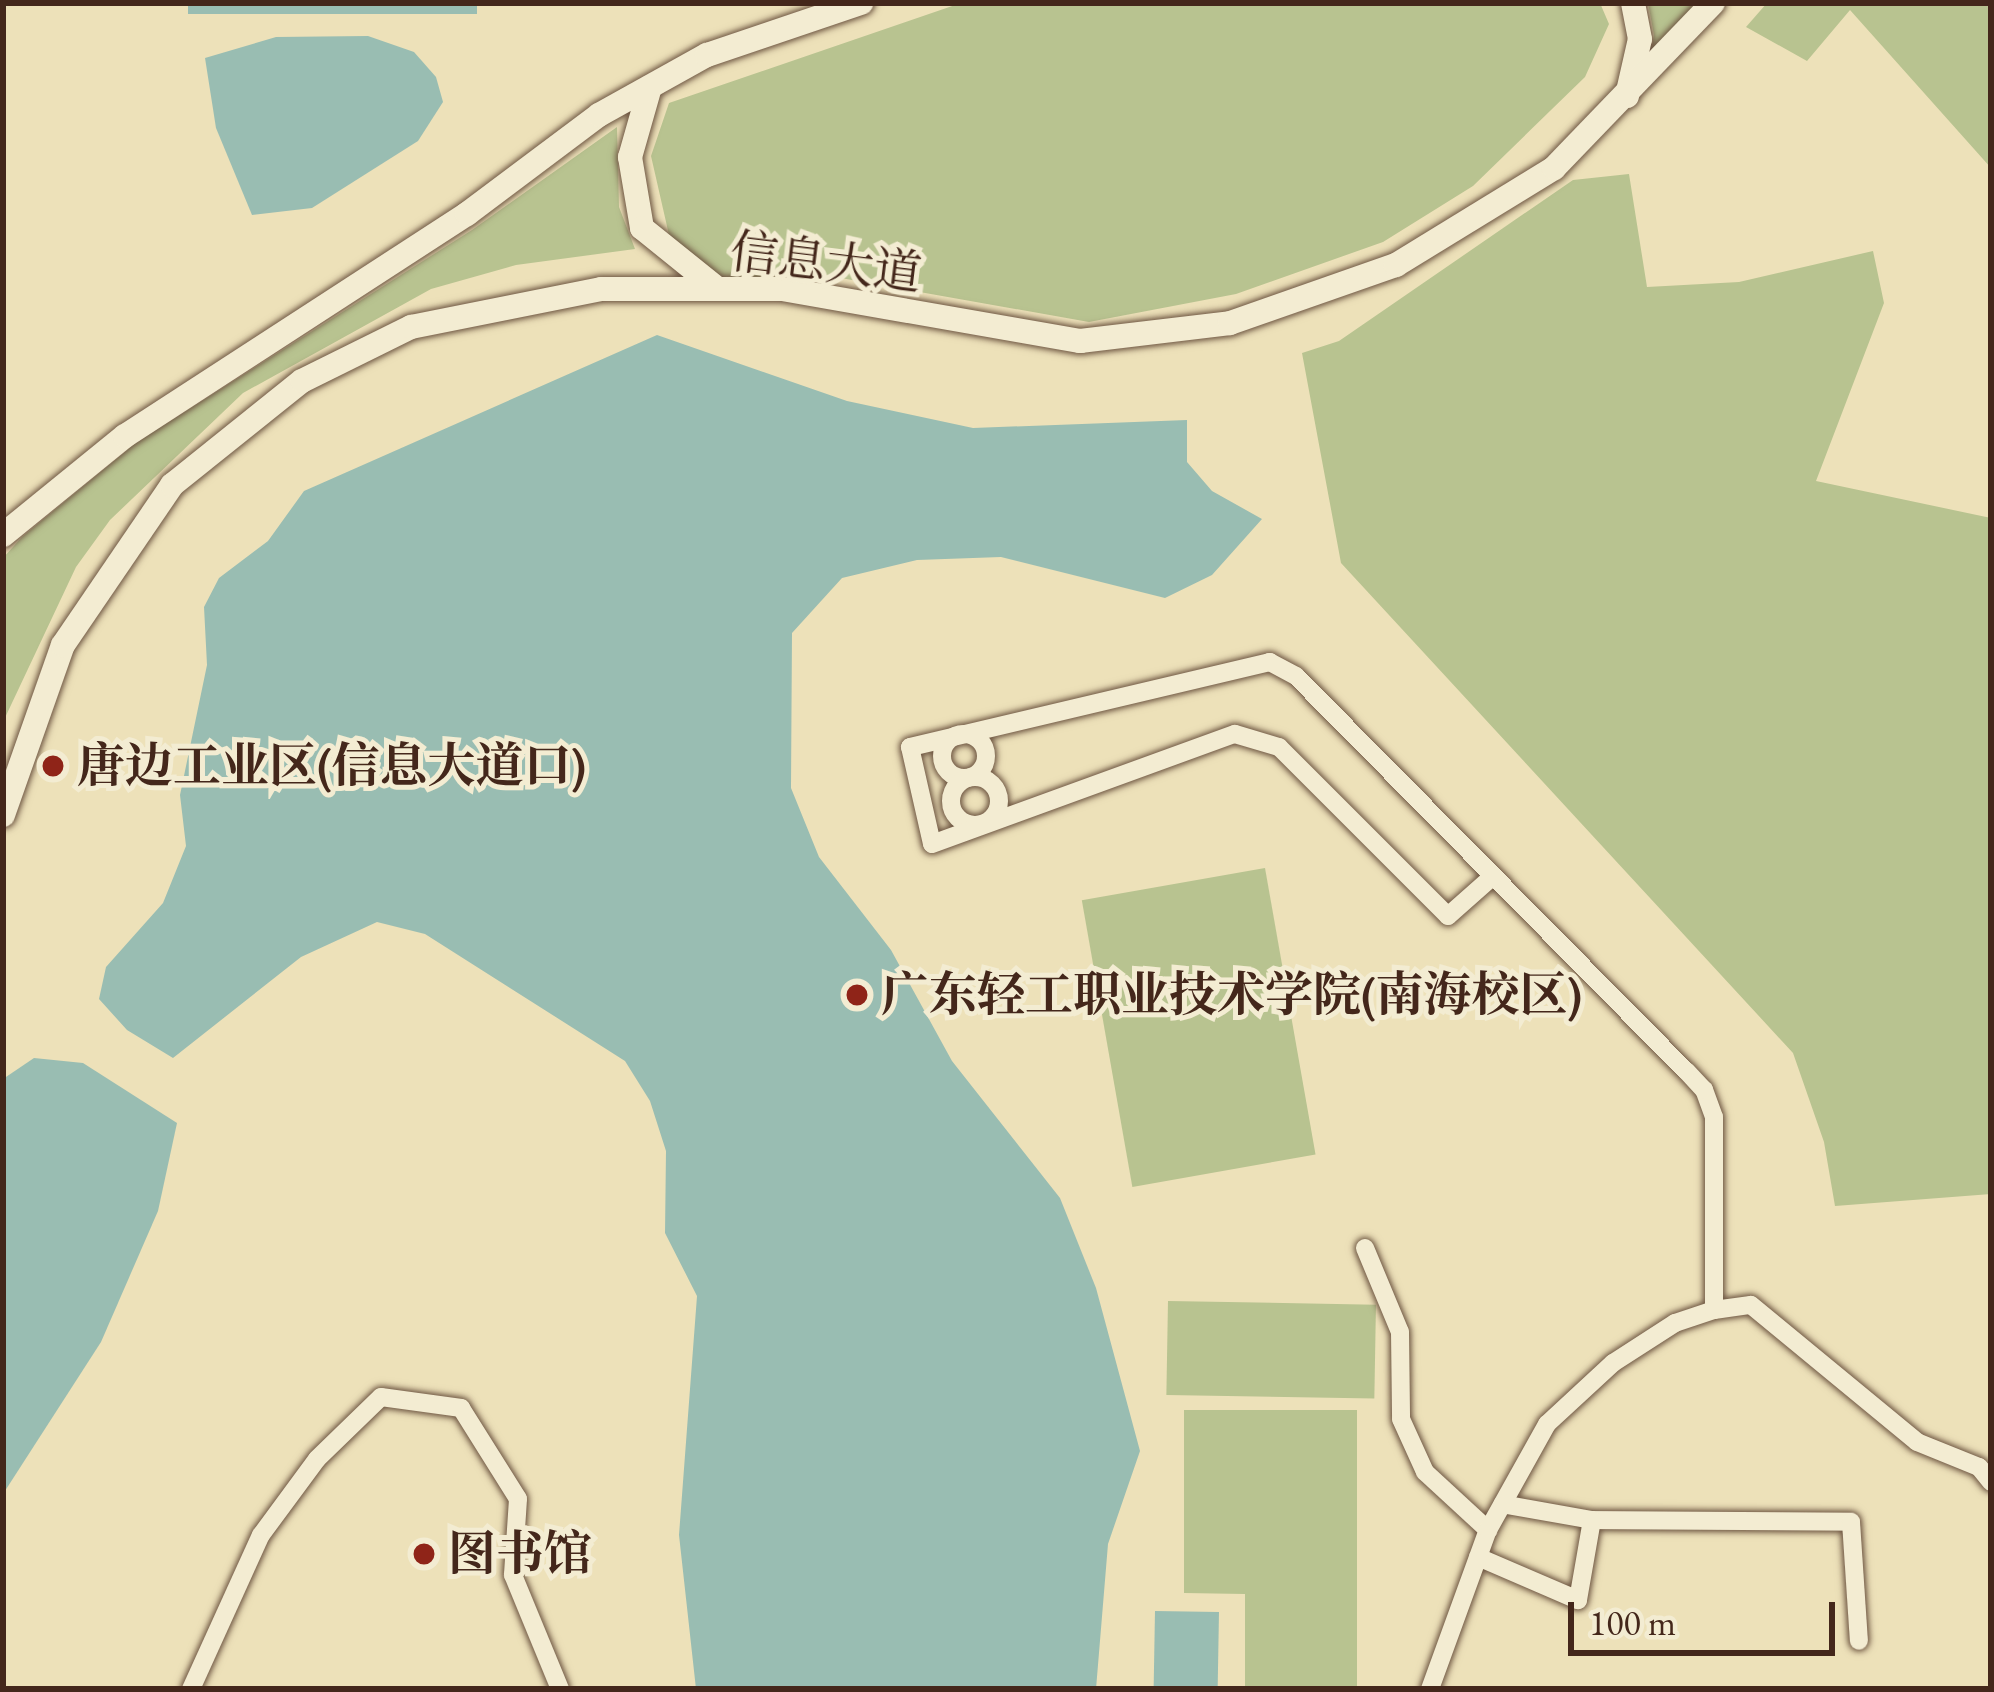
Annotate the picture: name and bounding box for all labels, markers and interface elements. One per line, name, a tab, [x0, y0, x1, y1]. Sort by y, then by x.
street label: 信息大道	[727, 222, 925, 302]
place label: 唐边工业区(信息大道口)	[77, 737, 586, 795]
marker: 唐边工业区(信息大道口)	[40, 753, 66, 779]
place label: 广东轻工职业技术学院(南海校区)	[881, 966, 1582, 1024]
marker: 广东轻工职业技术学院(南海校区)	[844, 982, 870, 1008]
place label: 图书馆	[448, 1525, 592, 1583]
marker: 图书馆	[411, 1541, 437, 1567]
scale bar	[1574, 1578, 1841, 1652]
text: 100 m	[1589, 1599, 1676, 1646]

